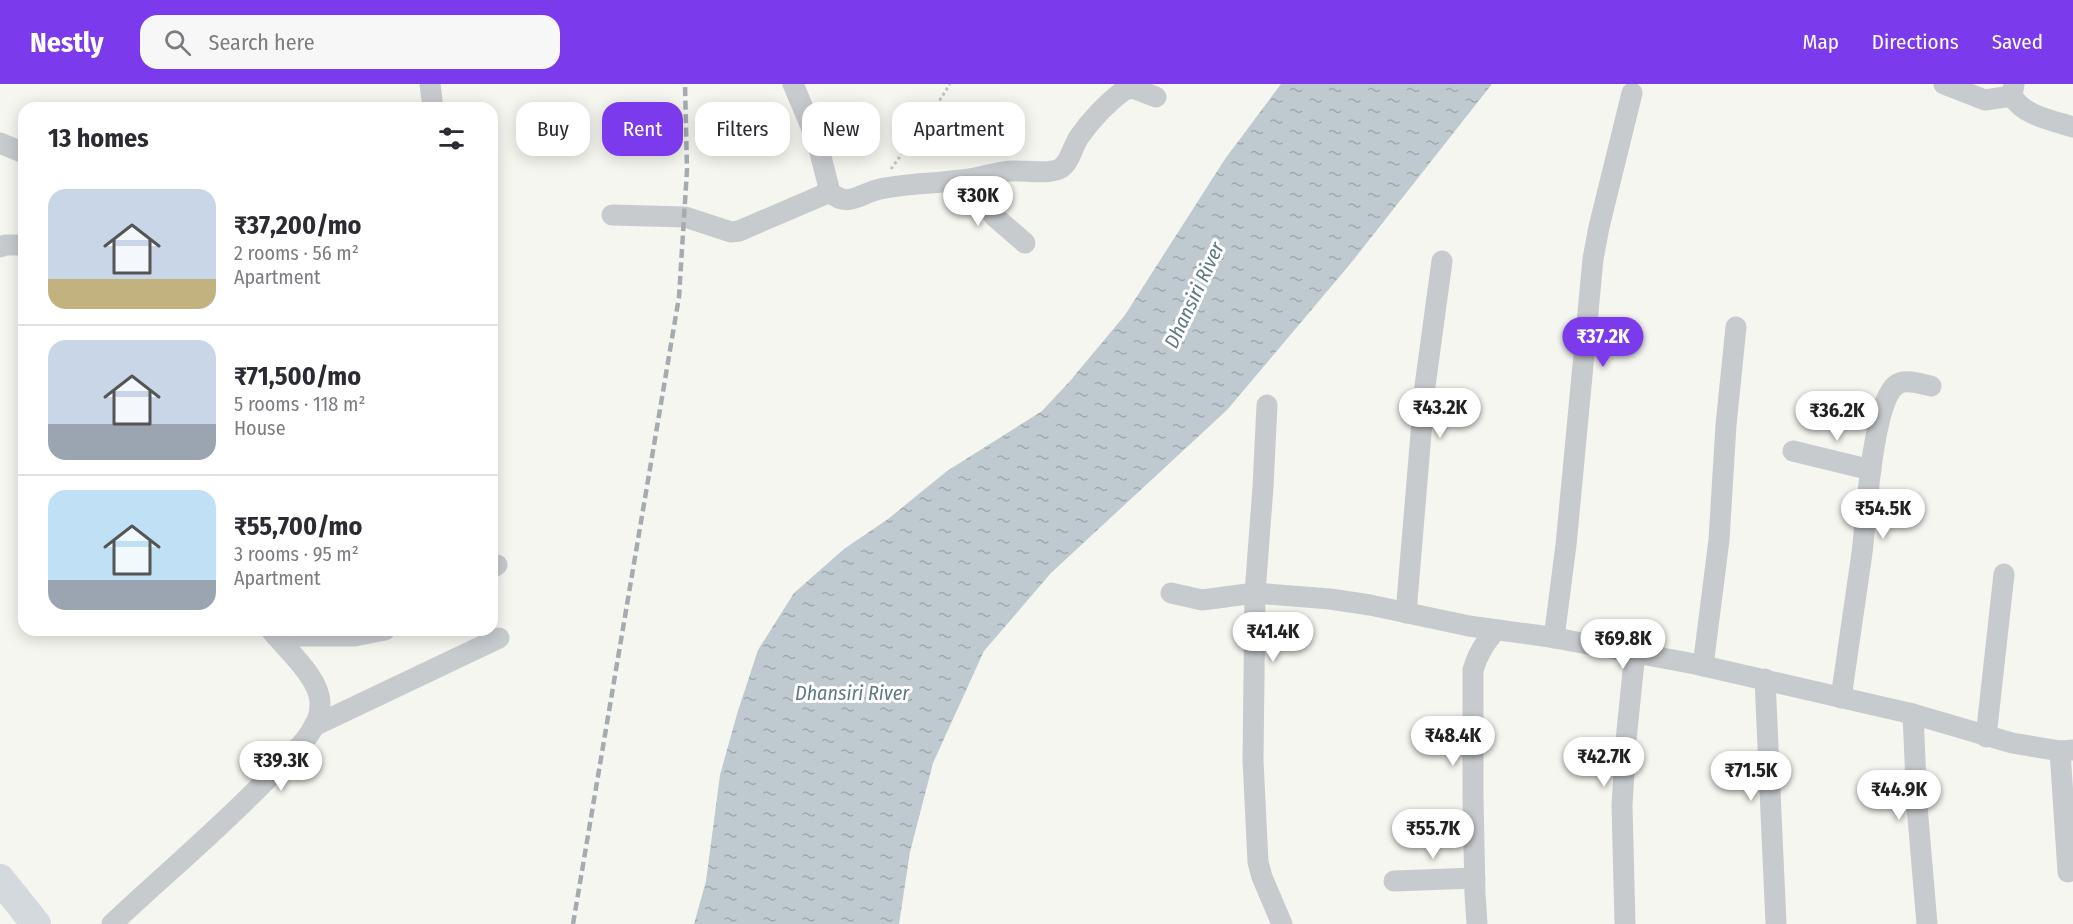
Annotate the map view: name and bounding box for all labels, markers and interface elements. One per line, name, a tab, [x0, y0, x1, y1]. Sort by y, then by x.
search box	[140, 15, 560, 69]
text: Nestly	[30, 26, 104, 59]
icon: search	[161, 26, 194, 59]
text: Search here	[209, 29, 315, 56]
text: Map	[1802, 29, 1839, 55]
text: Directions	[1872, 29, 1959, 55]
text: Saved	[1992, 29, 2043, 55]
chip: Buy	[516, 102, 590, 156]
chip: Rent	[602, 102, 683, 156]
chip: Filters	[695, 102, 790, 156]
chip: New	[802, 102, 880, 156]
chip: Apartment	[892, 102, 1025, 156]
icon: filters	[435, 122, 468, 155]
text: 13 homes	[48, 123, 149, 154]
pin: ₹30K	[942, 176, 1014, 227]
text: ₹30K	[957, 183, 999, 207]
text: ₹37,200/mo	[234, 210, 361, 241]
icon: home	[96, 213, 168, 285]
water label: Dhansiri River	[1159, 237, 1229, 352]
text: 2 rooms · 56 m²	[234, 241, 359, 265]
text: Apartment	[234, 265, 321, 289]
pin: ₹37.2K	[1554, 317, 1652, 368]
text: ₹37.2K	[1576, 324, 1630, 348]
text: ₹71,500/mo	[234, 361, 361, 392]
icon: home	[96, 364, 168, 436]
pin: ₹43.2K	[1391, 388, 1489, 439]
pin: ₹36.2K	[1788, 391, 1886, 442]
text: 5 rooms · 118 m²	[234, 392, 365, 416]
text: ₹43.2K	[1413, 395, 1467, 419]
text: ₹36.2K	[1809, 398, 1865, 422]
text: House	[234, 416, 286, 440]
pin: ₹54.5K	[1834, 489, 1932, 540]
text: ₹54.5K	[1855, 496, 1911, 520]
text: ₹55,700/mo	[234, 511, 362, 542]
icon: home	[96, 514, 168, 586]
text: 3 rooms · 95 m²	[234, 542, 359, 566]
text: Apartment	[234, 566, 321, 590]
pin: ₹41.4K	[1224, 612, 1322, 663]
text: ₹41.4K	[1247, 619, 1299, 643]
pin: ₹69.8K	[1574, 619, 1672, 670]
text: ₹69.8K	[1594, 626, 1652, 650]
water label: Dhansiri River	[795, 681, 910, 705]
pin: ₹48.4K	[1404, 716, 1502, 767]
text: ₹48.4K	[1425, 723, 1481, 747]
pin: ₹42.7K	[1555, 737, 1653, 788]
pin: ₹39.3K	[232, 741, 330, 792]
text: ₹42.7K	[1577, 744, 1631, 768]
text: ₹39.3K	[253, 748, 309, 772]
pin: ₹71.5K	[1702, 751, 1800, 802]
text: ₹71.5K	[1725, 758, 1777, 782]
pin: ₹44.9K	[1850, 770, 1948, 821]
text: ₹44.9K	[1871, 777, 1927, 801]
pin: ₹55.7K	[1384, 809, 1482, 860]
text: ₹55.7K	[1406, 816, 1460, 840]

